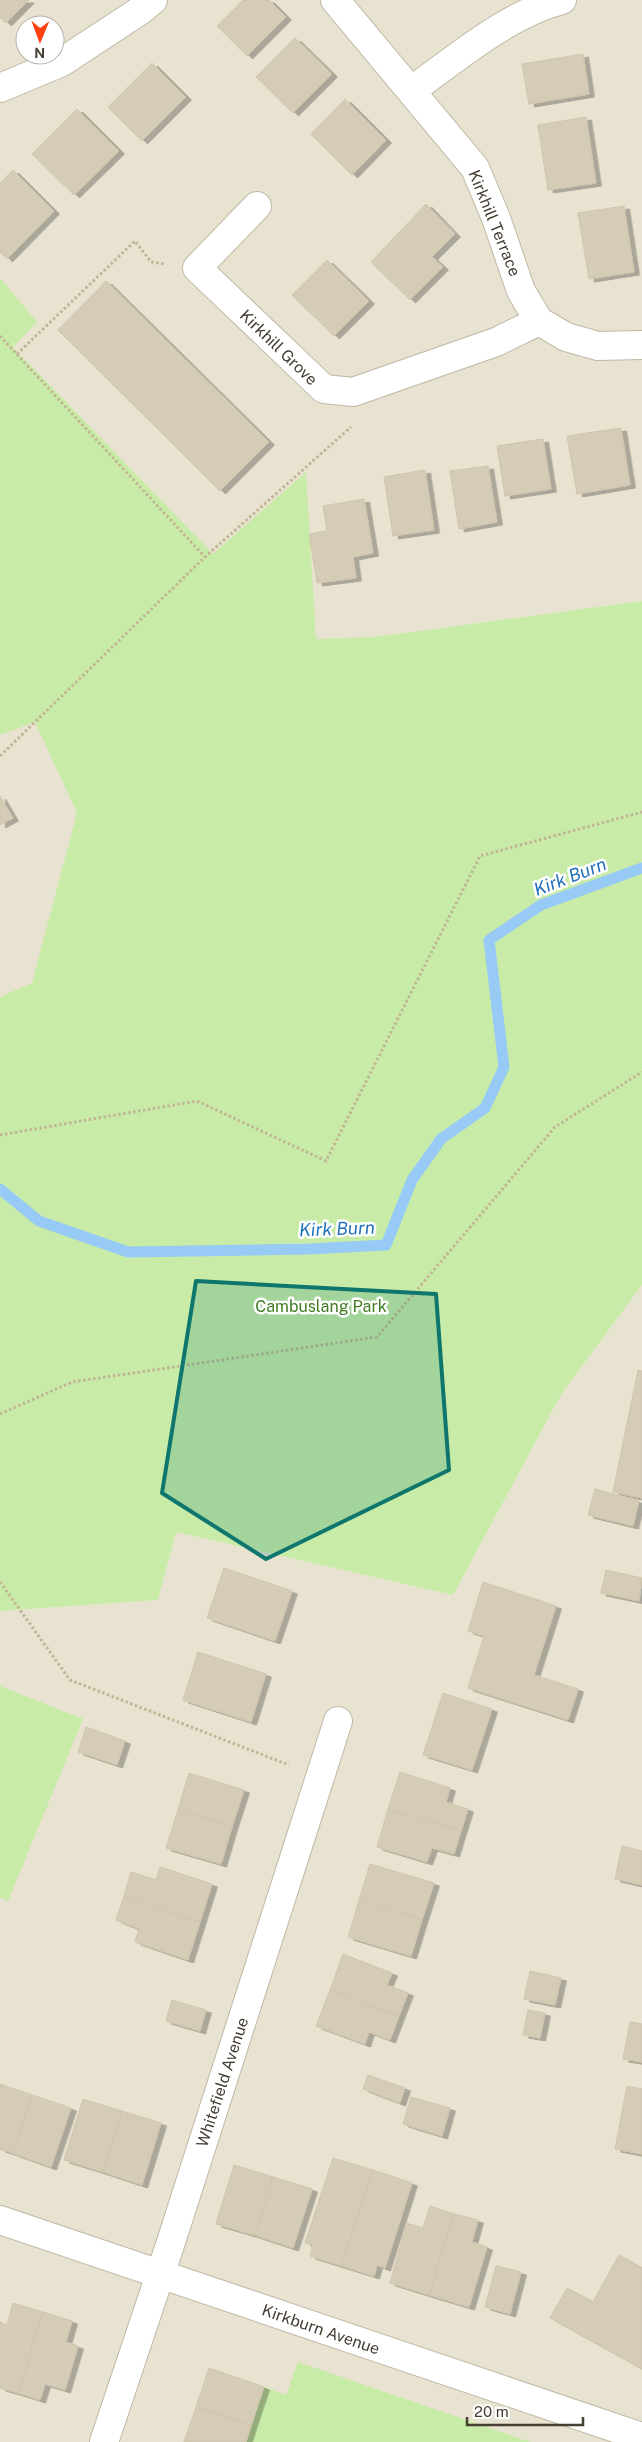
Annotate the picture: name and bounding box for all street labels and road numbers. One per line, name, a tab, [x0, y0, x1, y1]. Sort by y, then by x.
street label: Kirkhill Terrace	[465, 167, 525, 279]
street label: Kirkhill Grove	[236, 306, 321, 389]
street label: Whitefield Avenue	[193, 2015, 252, 2149]
street label: Kirkburn Avenue	[259, 2300, 382, 2359]

